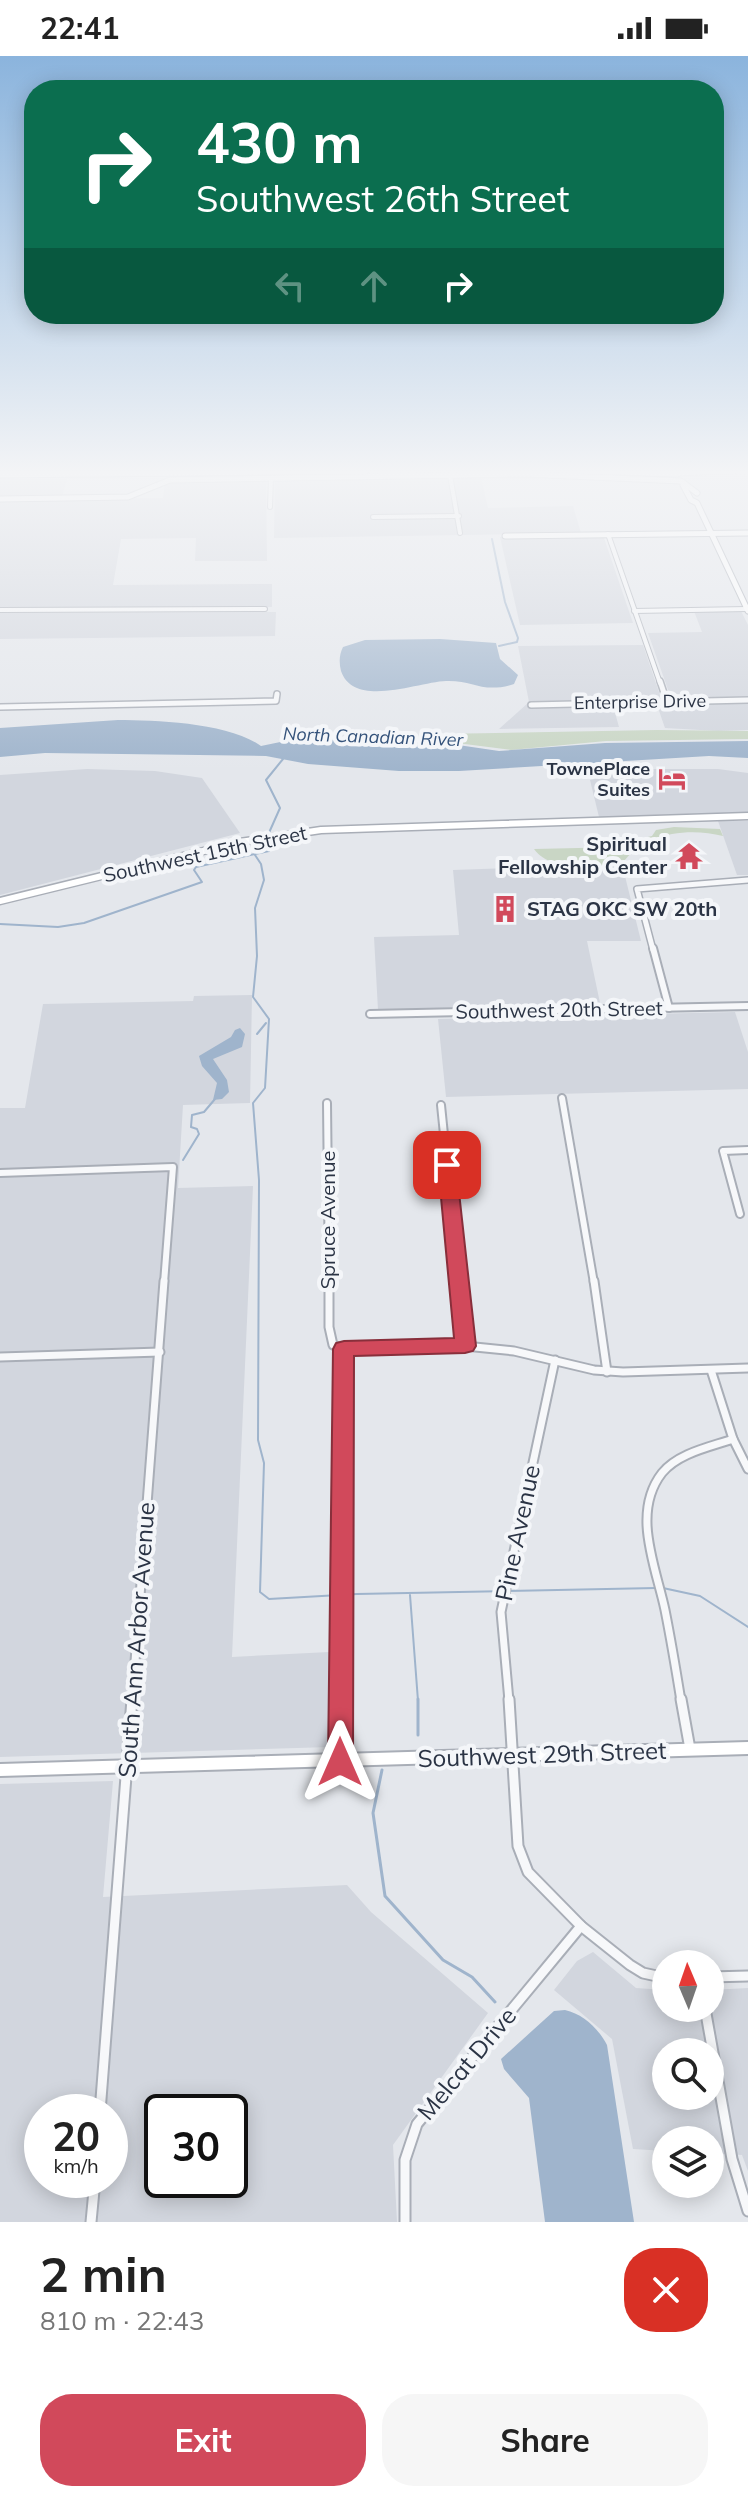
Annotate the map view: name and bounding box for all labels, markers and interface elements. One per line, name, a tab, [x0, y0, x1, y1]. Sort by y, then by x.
text: 22:41	[40, 9, 119, 47]
text: 430 m	[196, 107, 363, 177]
icon: right	[64, 112, 168, 216]
text: Southwest 26th Street	[196, 176, 569, 221]
icon: left	[268, 264, 312, 308]
icon: ahead	[352, 264, 396, 308]
icon: right	[436, 264, 480, 308]
street label: Enterprise Drive	[574, 689, 706, 714]
water label: North Canadian River	[283, 722, 465, 751]
place label: TownePlace Suites	[547, 757, 650, 801]
hotel icon: TownePlace Suites	[657, 764, 687, 794]
street label: Southwest 15th Street	[101, 820, 309, 887]
place label: Spiritual Fellowship Center	[498, 831, 667, 879]
temple icon: Spiritual Fellowship Center	[674, 841, 704, 871]
building icon: STAG OKC SW 20th	[490, 894, 520, 924]
place label: STAG OKC SW 20th	[527, 896, 717, 921]
street label: Southwest 20th Street	[455, 995, 663, 1024]
pin	[413, 1131, 481, 1199]
icon: arrive	[425, 1143, 469, 1187]
street label: Spruce Avenue	[315, 1151, 340, 1289]
street label: Pine Avenue	[488, 1462, 546, 1604]
street label: South Ann Arbor Avenue	[111, 1501, 161, 1779]
position arrow	[298, 1720, 382, 1804]
street label: Southwest 29th Street	[417, 1735, 667, 1773]
north arrow	[652, 1950, 724, 2022]
map controls	[652, 1950, 724, 2198]
street label: Melcat Drive	[410, 2001, 522, 2126]
button: search	[652, 2038, 724, 2110]
speed limit sign: 30	[144, 2094, 248, 2198]
text: 20	[52, 2111, 100, 2161]
button: layers	[652, 2126, 724, 2198]
text: km/h	[53, 2153, 99, 2178]
text: 2 min	[40, 2244, 167, 2304]
button: close	[624, 2248, 708, 2332]
text: 810 m · 22:43	[40, 2304, 204, 2337]
button: Exit	[40, 2394, 366, 2486]
button: Share	[382, 2394, 708, 2486]

